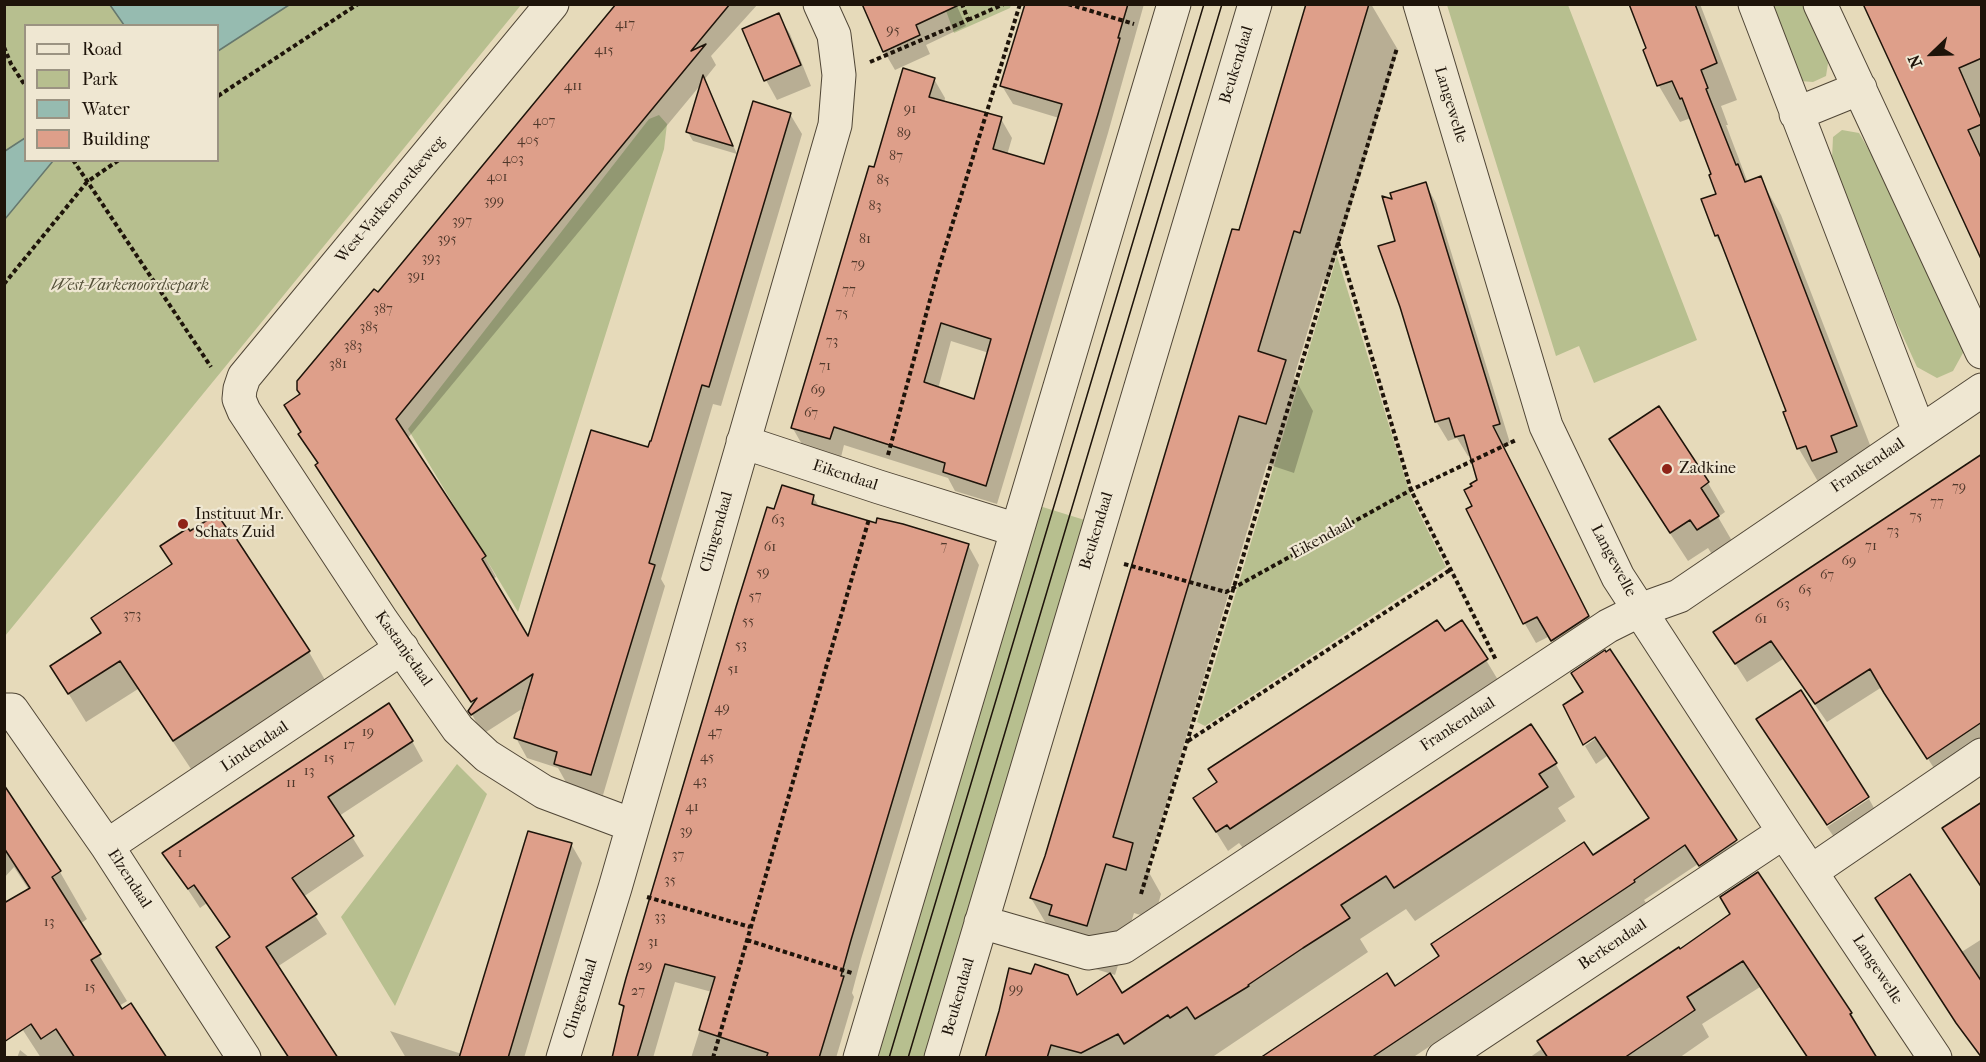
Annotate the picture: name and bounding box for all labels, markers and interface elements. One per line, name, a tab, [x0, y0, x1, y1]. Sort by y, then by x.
house number: 417	[615, 17, 635, 33]
house number: 95	[886, 23, 900, 39]
legend	[24, 24, 219, 162]
street label: Beukendaal	[1216, 24, 1258, 106]
north arrow	[1902, 24, 1962, 84]
text: Road	[82, 39, 122, 60]
house number: 415	[594, 43, 614, 59]
text: N	[1904, 52, 1926, 71]
street label: Langewelle	[1429, 65, 1471, 145]
text: Park	[82, 69, 118, 90]
house number: 411	[564, 79, 582, 95]
text: Water	[82, 99, 130, 120]
house number: 91	[904, 102, 916, 118]
house number: 407	[533, 114, 555, 130]
house number: 89	[897, 126, 911, 142]
text: Building	[82, 129, 149, 150]
street label: West-Varkenoordseweg	[332, 133, 450, 267]
house number: 405	[517, 133, 539, 149]
house number: 87	[889, 149, 903, 165]
house number: 403	[502, 152, 524, 168]
house number: 401	[487, 170, 507, 186]
house number: 85	[876, 173, 890, 189]
house number: 399	[484, 194, 504, 210]
house number: 83	[869, 199, 881, 215]
house number: 397	[452, 214, 472, 230]
house number: 395	[437, 232, 457, 248]
house number: 81	[859, 232, 871, 248]
house number: 393	[422, 251, 440, 267]
house number: 79	[851, 257, 865, 273]
house number: 391	[407, 269, 425, 285]
park label: West-Varkenoordsepark	[51, 276, 209, 296]
house number: 77	[842, 283, 856, 299]
house number: 387	[373, 302, 393, 318]
house number: 75	[836, 306, 848, 322]
house number: 385	[360, 320, 378, 336]
house number: 73	[826, 334, 838, 350]
house number: 383	[344, 339, 362, 355]
house number: 381	[329, 357, 347, 373]
house number: 71	[819, 359, 831, 375]
house number: 69	[811, 383, 825, 399]
house number: 67	[804, 406, 818, 422]
street label: Frankendaal	[1827, 434, 1909, 498]
street label: Eikendaal	[810, 456, 880, 496]
place label: Zadkine	[1679, 459, 1736, 479]
marker: Zadkine	[1660, 462, 1674, 476]
house number: 79	[1952, 480, 1966, 496]
street label: Clingendaal	[696, 490, 738, 574]
street label: Beukendaal	[1076, 490, 1118, 572]
house number: 77	[1930, 495, 1944, 511]
place label: Instituut Mr. Schats Zuid	[195, 505, 284, 543]
house number: 75	[1910, 509, 1922, 525]
house number: 63	[771, 513, 785, 529]
street label: Eikendaal	[1288, 514, 1356, 564]
marker: Instituut Mr. Schats Zuid	[176, 517, 190, 531]
street label: Langewelle	[1586, 522, 1640, 600]
house number: 73	[1887, 524, 1899, 540]
house number: 7	[941, 539, 947, 555]
house number: 71	[1865, 539, 1877, 555]
house number: 61	[764, 540, 776, 556]
house number: 69	[1842, 554, 1856, 570]
house number: 59	[756, 565, 770, 581]
house number: 67	[1820, 568, 1834, 584]
house number: 65	[1798, 583, 1812, 599]
house number: 57	[749, 589, 761, 605]
house number: 63	[1776, 597, 1790, 613]
house number: 373	[123, 608, 141, 624]
street label: Kastanjedaal	[370, 608, 436, 690]
house number: 61	[1755, 612, 1767, 628]
house number: 55	[742, 614, 754, 630]
house number: 53	[735, 638, 747, 654]
house number: 51	[727, 662, 739, 678]
street label: Frankendaal	[1417, 694, 1499, 756]
house number: 49	[714, 701, 730, 717]
street label: Lindendaal	[218, 717, 292, 777]
house number: 19	[362, 725, 374, 741]
house number: 47	[708, 725, 722, 741]
house number: 17	[343, 738, 355, 754]
house number: 45	[700, 750, 714, 766]
house number: 15	[324, 751, 334, 767]
house number: 13	[304, 764, 314, 780]
house number: 43	[693, 774, 707, 790]
house number: 11	[286, 776, 296, 792]
house number: 41	[685, 800, 699, 816]
house number: 39	[679, 824, 693, 840]
street label: Elzendaal	[103, 846, 155, 912]
house number: 1	[178, 846, 182, 862]
house number: 37	[672, 848, 684, 864]
house number: 35	[664, 873, 676, 889]
house number: 33	[654, 910, 666, 926]
house number: 13	[44, 915, 54, 931]
street label: Berkendaal	[1575, 915, 1651, 975]
street label: Langewelle	[1847, 932, 1907, 1008]
house number: 31	[648, 935, 658, 951]
street label: Beukendaal	[939, 956, 979, 1038]
street label: Clingendaal	[560, 957, 602, 1041]
house number: 29	[638, 959, 652, 975]
house number: 15	[85, 980, 95, 996]
house number: 99	[1009, 982, 1023, 998]
house number: 27	[631, 984, 645, 1000]

